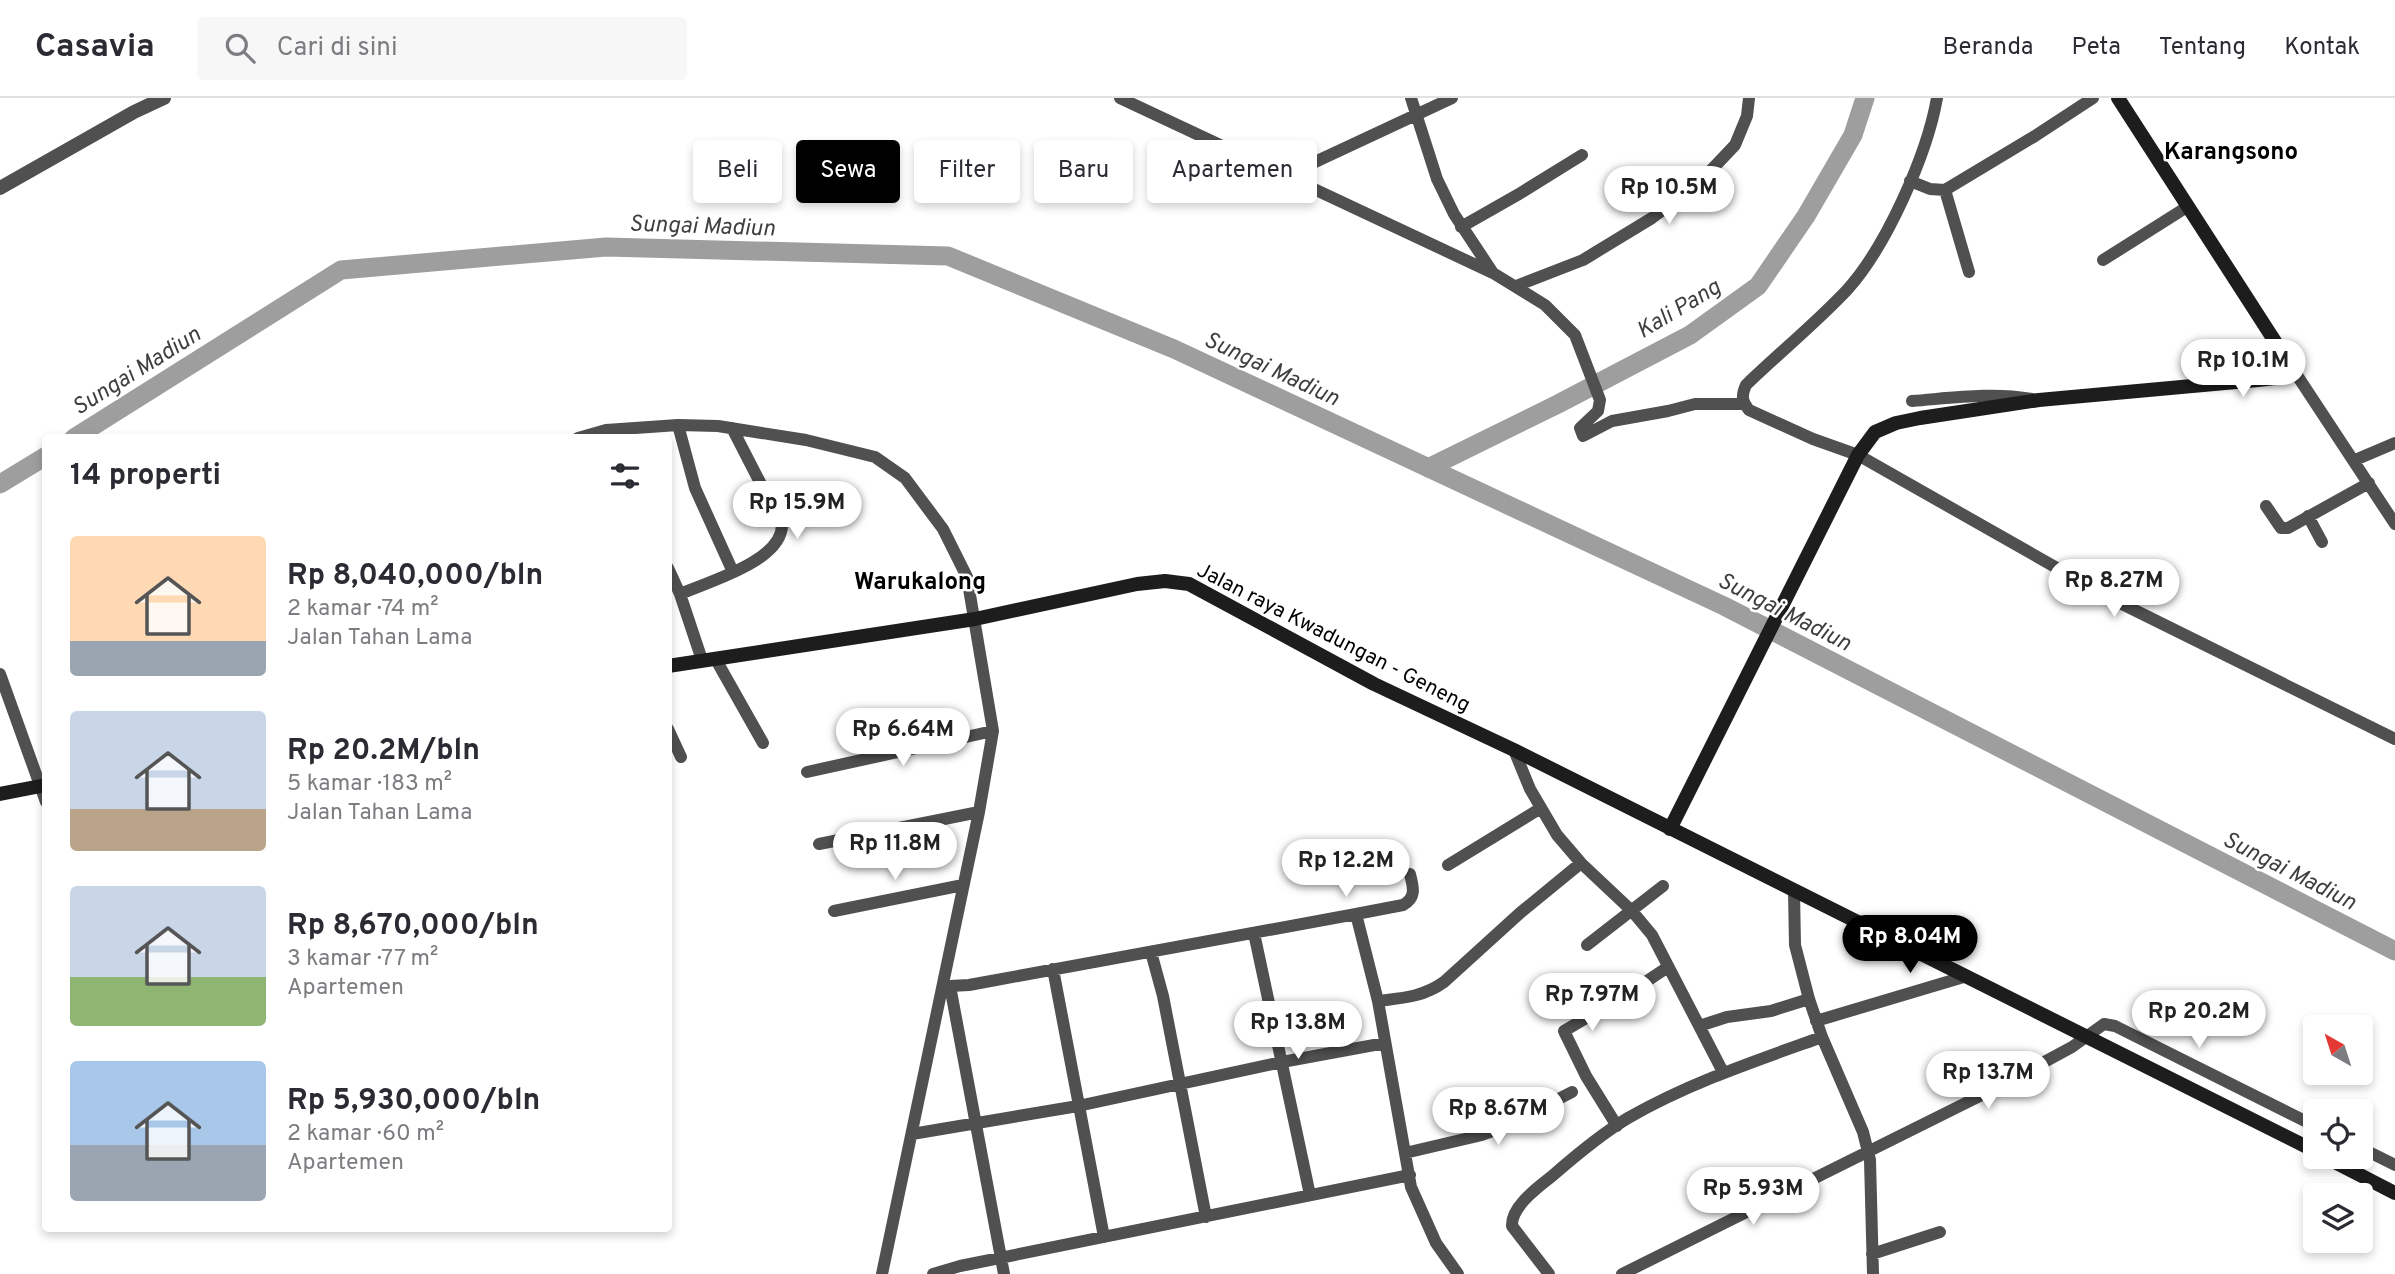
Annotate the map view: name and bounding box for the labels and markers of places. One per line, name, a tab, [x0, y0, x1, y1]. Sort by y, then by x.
pin: Rp 10.5M	[1597, 166, 1741, 226]
pin: Rp 10.1M	[2171, 340, 2315, 399]
pin: Rp 15.9M	[725, 482, 869, 541]
pin: Rp 8.27M	[2042, 560, 2186, 619]
pin: Rp 6.64M	[831, 708, 975, 768]
pin: Rp 11.8M	[823, 822, 967, 882]
pin: Rp 12.2M	[1274, 840, 1418, 899]
pin: Rp 8.04M	[1838, 916, 1982, 975]
pin: Rp 7.97M	[1520, 974, 1664, 1033]
pin: Rp 20.2M	[2127, 990, 2271, 1050]
pin: Rp 13.8M	[1226, 1002, 1370, 1061]
pin: Rp 13.7M	[1916, 1052, 2060, 1111]
pin: Rp 8.67M	[1426, 1088, 1570, 1147]
pin: Rp 5.93M	[1681, 1168, 1825, 1227]

